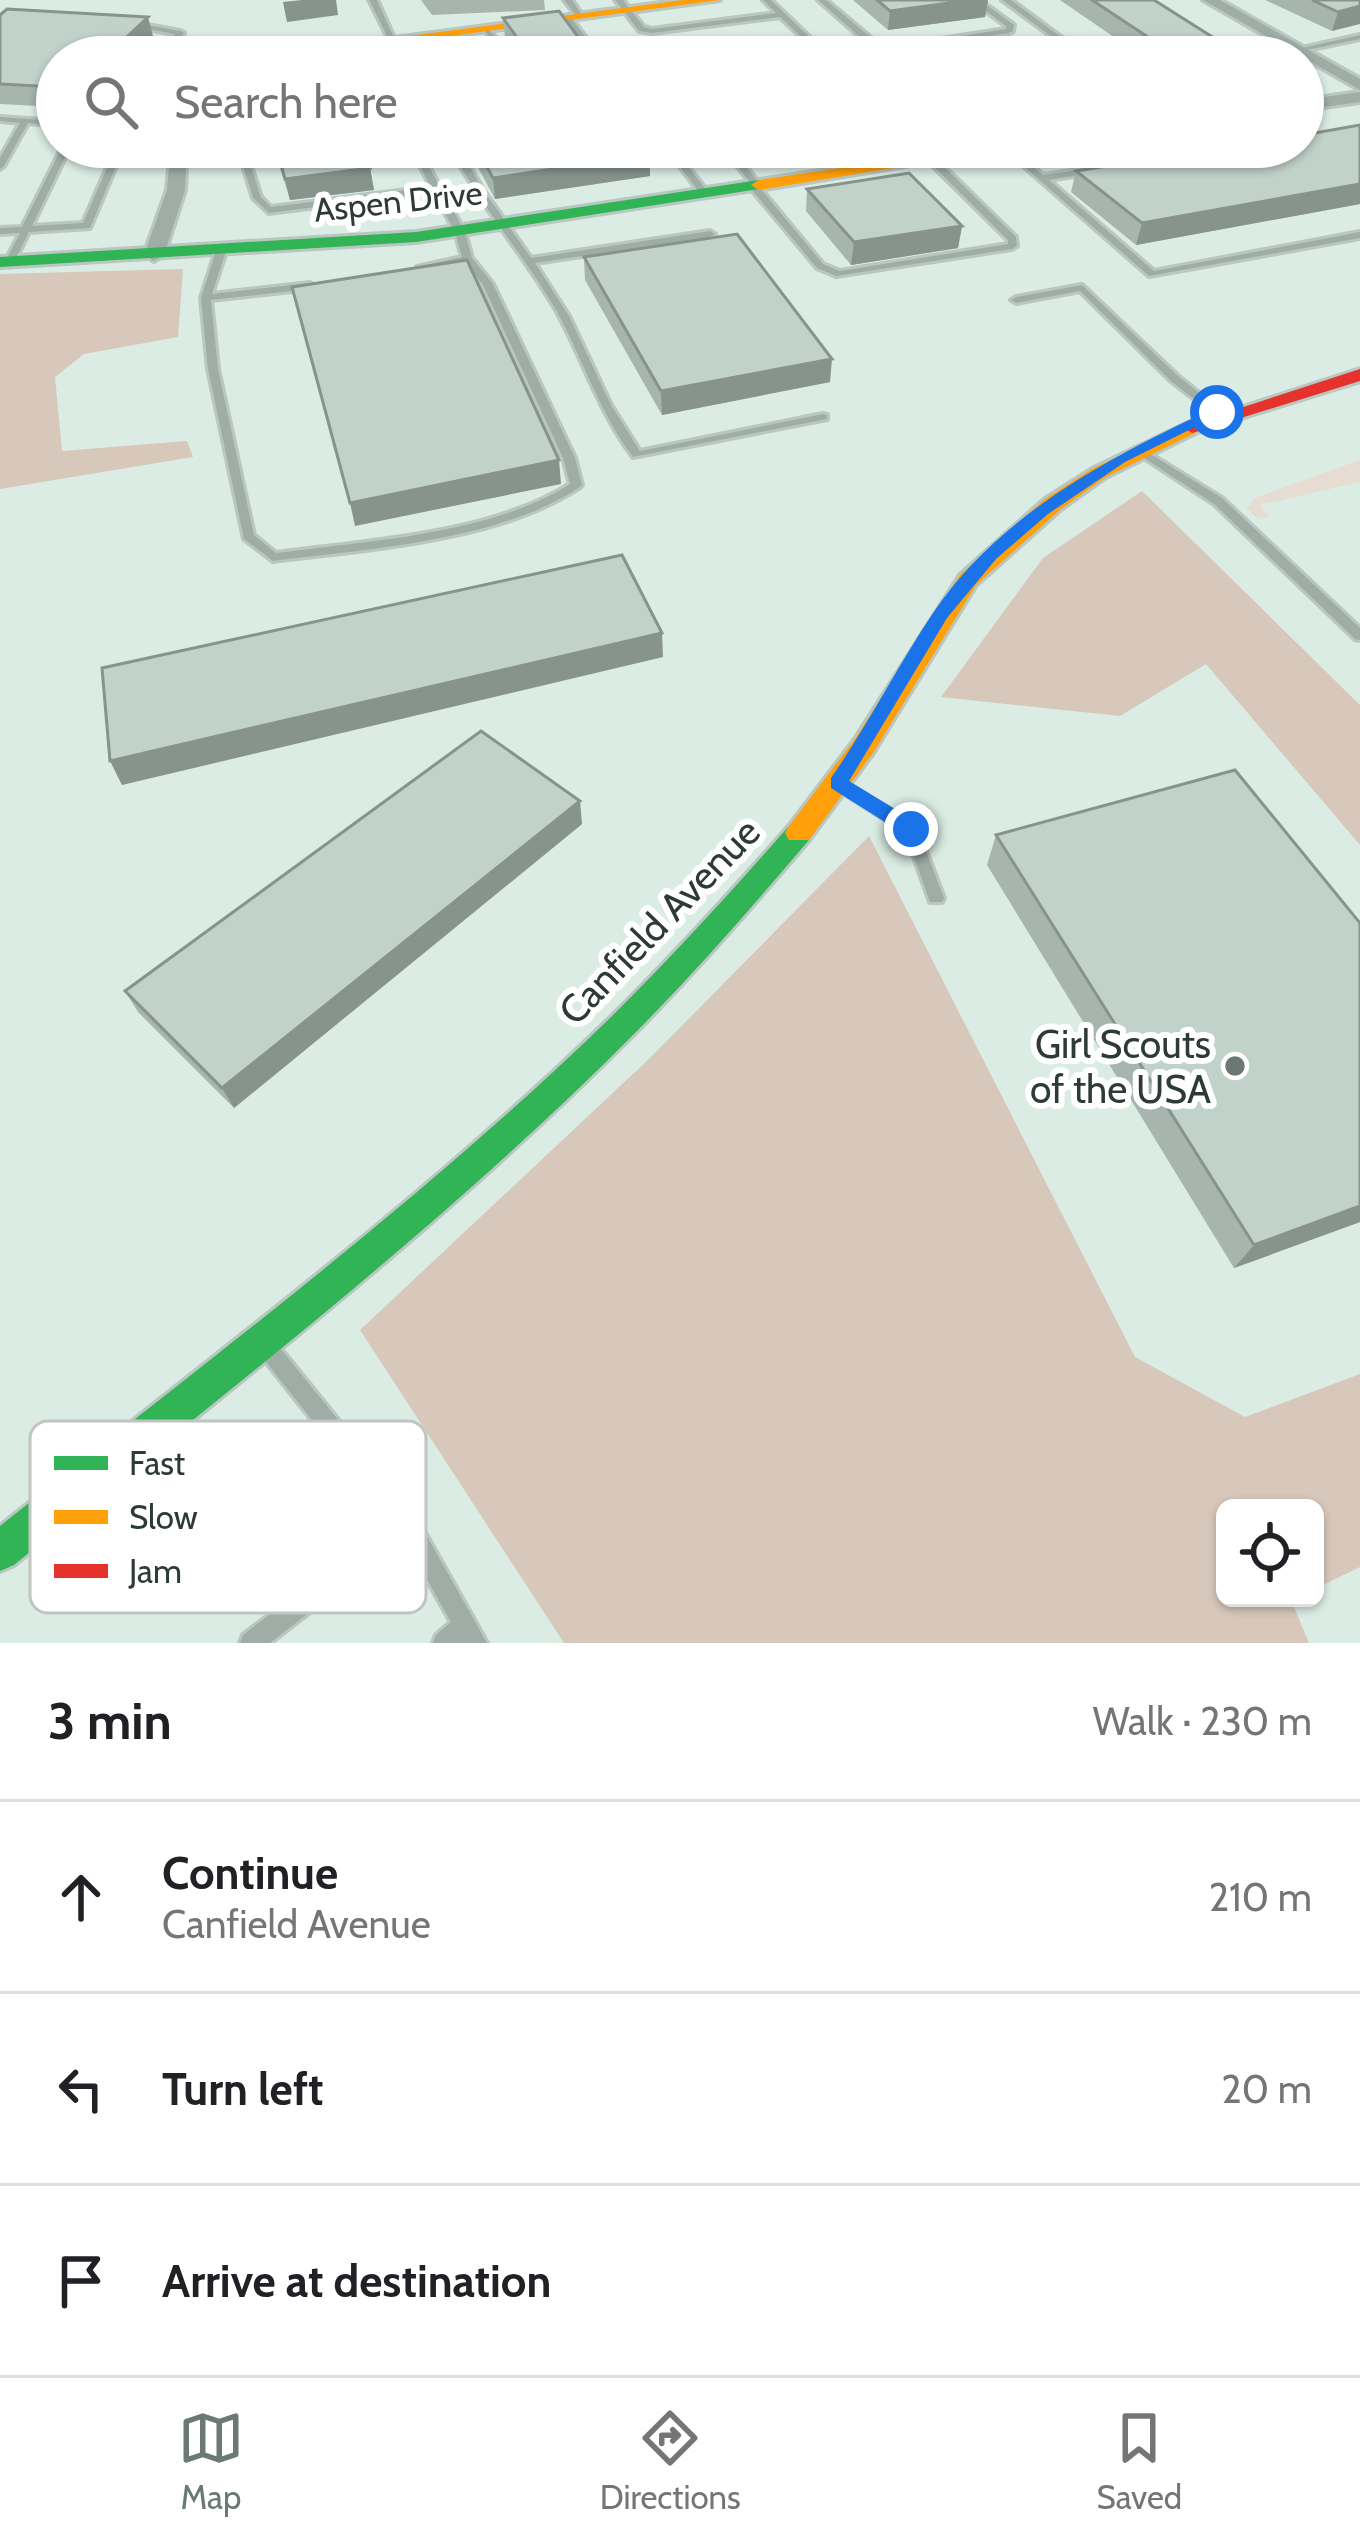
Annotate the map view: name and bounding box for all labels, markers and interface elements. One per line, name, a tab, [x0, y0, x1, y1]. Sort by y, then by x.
search box	[36, 36, 1324, 168]
icon: search	[78, 69, 144, 135]
text: Search here	[174, 75, 398, 129]
street label: Aspen Drive	[312, 172, 484, 230]
route start	[1190, 385, 1244, 439]
route end	[884, 802, 938, 856]
street label: Canfield Avenue	[548, 808, 770, 1034]
place label: Girl Scouts of the USA	[1030, 1020, 1211, 1113]
marker: Girl Scouts of the USA	[1222, 1053, 1248, 1079]
legend	[30, 1421, 426, 1613]
text: Fast	[129, 1443, 185, 1483]
text: Slow	[129, 1497, 198, 1537]
map controls	[1216, 1499, 1324, 1607]
button: locate	[1216, 1499, 1324, 1607]
text: Jam	[128, 1551, 182, 1591]
text: 3 min	[48, 1690, 172, 1752]
text: Walk · 230 m	[1093, 1697, 1312, 1745]
text: Continue	[162, 1846, 338, 1900]
icon: ahead	[48, 1864, 114, 1930]
text: 210 m	[1209, 1873, 1312, 1921]
text: Canfield Avenue	[162, 1900, 431, 1948]
icon: left	[48, 2056, 114, 2122]
text: Turn left	[162, 2062, 324, 2116]
text: 20 m	[1221, 2065, 1312, 2113]
icon: arrive	[48, 2248, 114, 2314]
text: Arrive at destination	[162, 2254, 551, 2308]
tab: Map	[178, 2405, 244, 2517]
tab: Directions	[600, 2405, 741, 2517]
tab: Saved	[1096, 2405, 1182, 2517]

